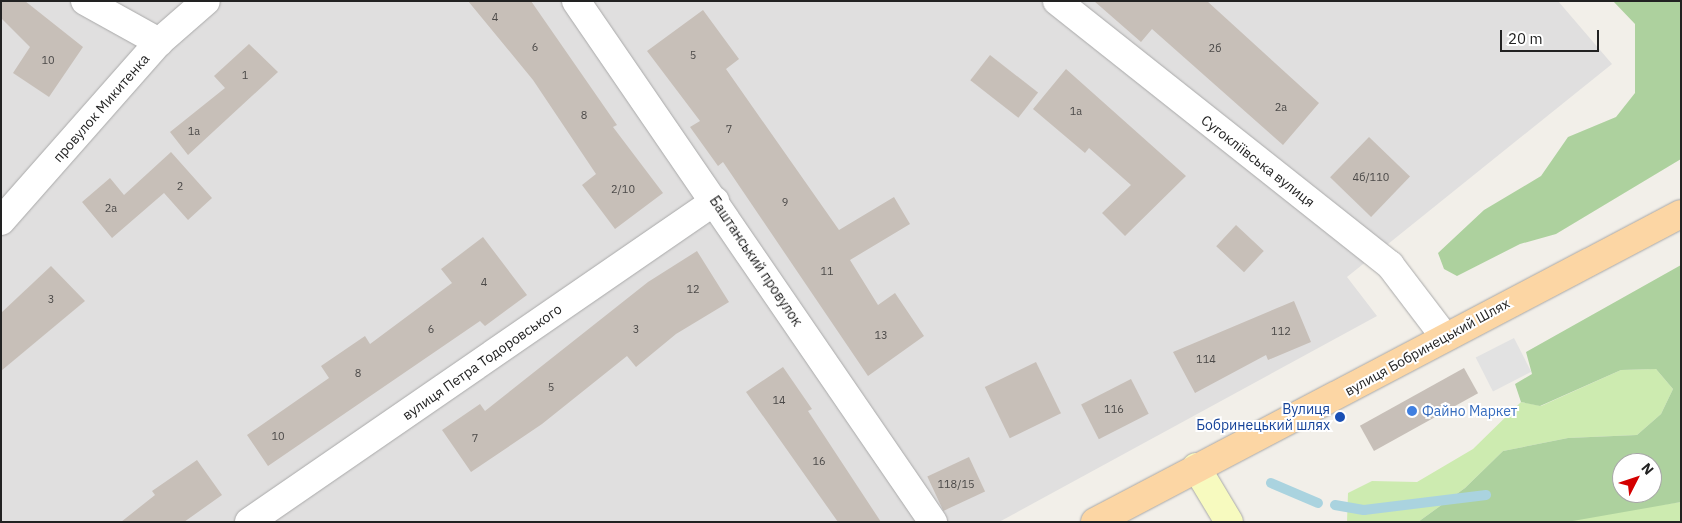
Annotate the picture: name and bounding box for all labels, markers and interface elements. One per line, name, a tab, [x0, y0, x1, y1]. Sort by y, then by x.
house number: 4	[492, 10, 498, 24]
scale bar	[1502, 20, 1601, 52]
text: 20 m	[1508, 29, 1543, 48]
house number: 6	[532, 40, 538, 54]
house number: 2б	[1209, 41, 1221, 55]
house number: 5	[690, 48, 696, 62]
street label: провулок Микитенка	[49, 50, 153, 166]
house number: 10	[41, 53, 55, 67]
house number: 1	[242, 68, 248, 82]
house number: 2а	[1275, 100, 1287, 114]
house number: 1а	[1070, 104, 1082, 118]
house number: 8	[581, 108, 587, 122]
street label: Сугокліївська вулиця	[1198, 112, 1318, 210]
house number: 7	[726, 122, 732, 136]
house number: 1а	[188, 124, 200, 138]
house number: 4б/110	[1353, 170, 1389, 184]
house number: 2	[177, 179, 183, 193]
house number: 2/10	[611, 182, 635, 196]
street label: Баштанський провулок	[706, 193, 806, 329]
house number: 9	[782, 195, 788, 209]
house number: 2а	[105, 201, 117, 215]
house number: 11	[820, 264, 834, 278]
house number: 4	[481, 275, 487, 289]
house number: 12	[686, 282, 700, 296]
house number: 3	[48, 292, 54, 306]
street label: вулиця Бобринецький Шлях	[1342, 295, 1512, 399]
street label: вулиця Петра Тодоровського	[399, 300, 565, 424]
house number: 6	[428, 322, 434, 336]
house number: 3	[633, 322, 639, 336]
house number: 112	[1271, 324, 1291, 338]
house number: 13	[874, 328, 888, 342]
house number: 114	[1196, 352, 1216, 366]
house number: 8	[355, 366, 361, 380]
house number: 5	[548, 380, 554, 394]
house number: 14	[772, 393, 786, 407]
place label: Вулиця Бобринецький шлях	[1196, 401, 1330, 434]
house number: 116	[1104, 402, 1124, 416]
place label: Файно Маркет	[1422, 403, 1517, 419]
marker: Файно Маркет	[1406, 405, 1418, 417]
marker: Вулиця Бобринецький шлях	[1334, 411, 1346, 423]
house number: 10	[271, 429, 285, 443]
house number: 7	[472, 431, 478, 445]
north arrow	[1612, 453, 1662, 503]
house number: 16	[812, 454, 826, 468]
text: N	[1637, 459, 1658, 479]
house number: 118/15	[937, 477, 975, 491]

